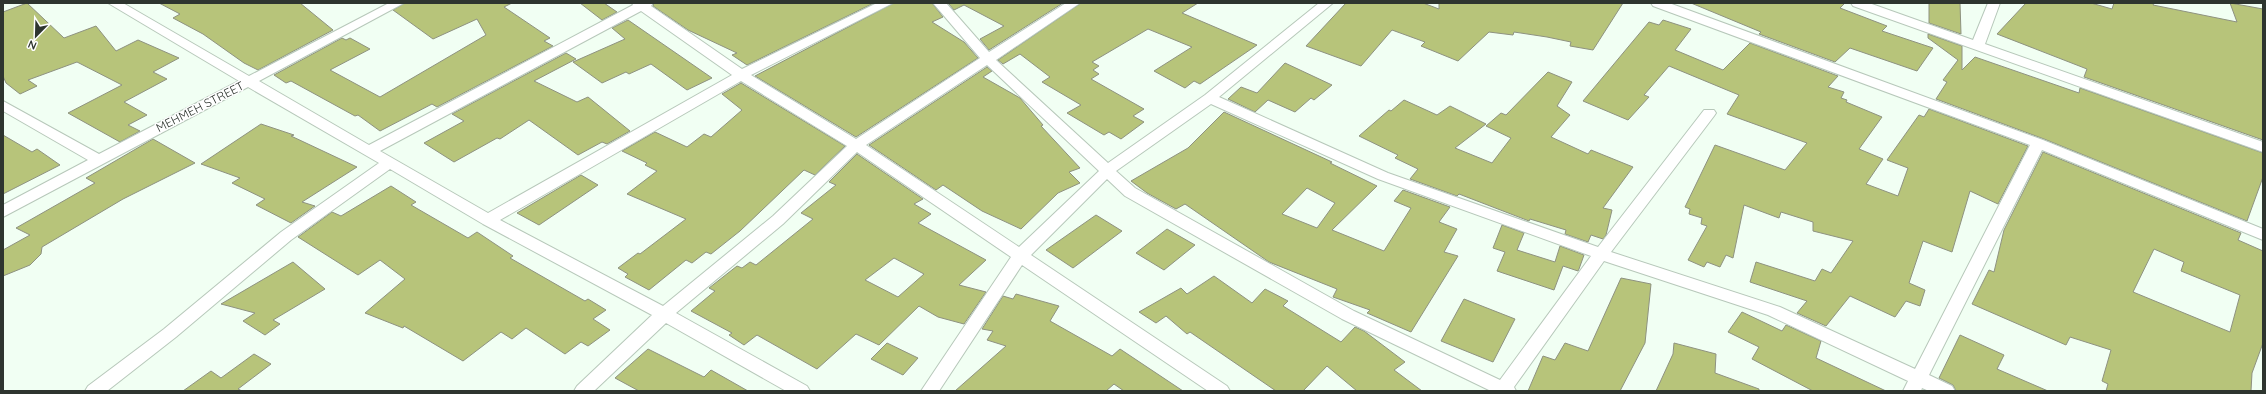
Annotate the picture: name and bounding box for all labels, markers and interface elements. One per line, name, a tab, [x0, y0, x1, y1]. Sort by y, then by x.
north arrow	[16, 16, 56, 56]
text: N	[26, 37, 39, 53]
street label: MEHMEH STREET	[153, 78, 246, 135]

